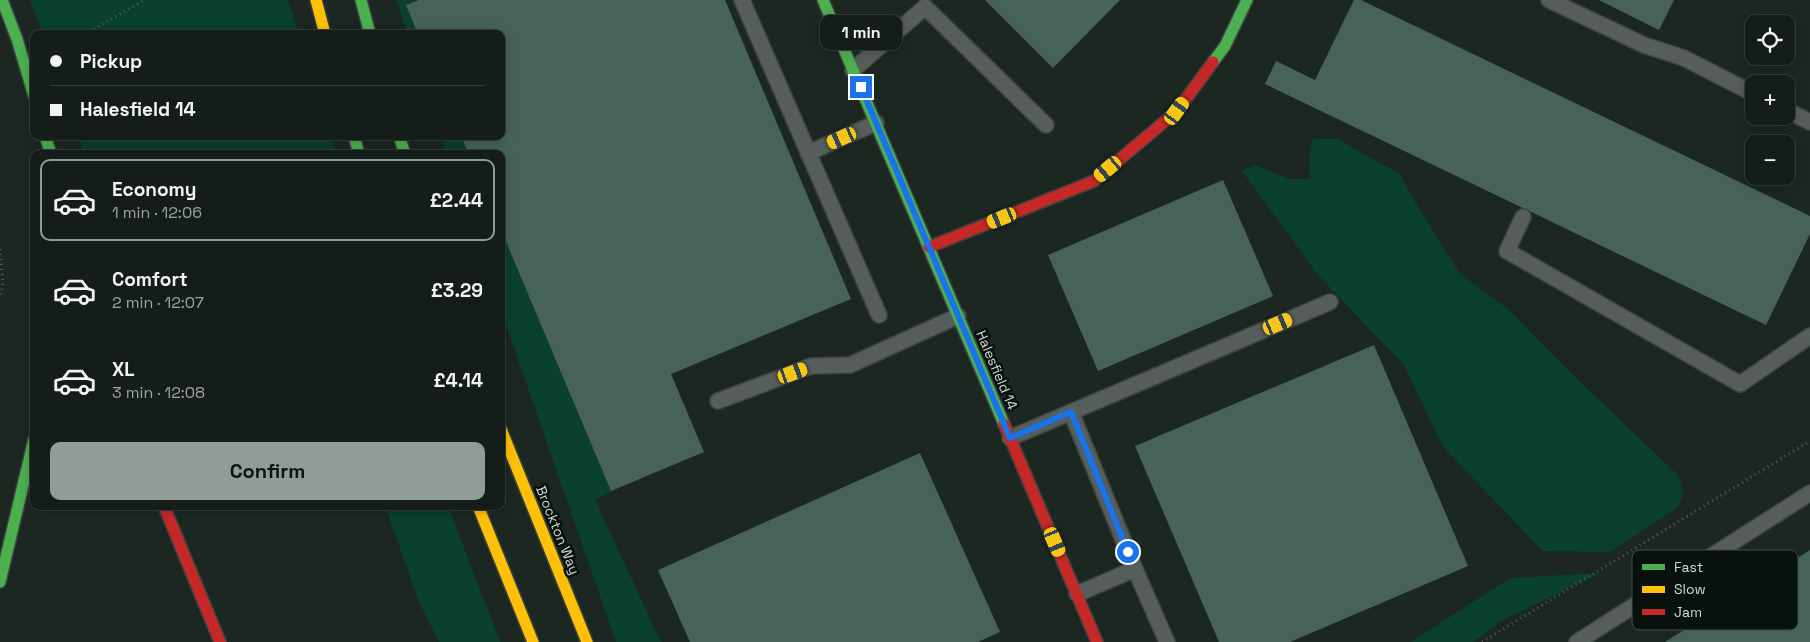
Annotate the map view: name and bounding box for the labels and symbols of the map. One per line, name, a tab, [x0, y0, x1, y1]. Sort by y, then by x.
callout: 1 min	[820, 14, 902, 49]
route end	[850, 76, 872, 98]
car	[1162, 94, 1191, 128]
car	[825, 125, 858, 151]
car	[1091, 154, 1124, 184]
car	[985, 205, 1018, 231]
car	[1261, 311, 1294, 337]
street label: Halesfield 14	[972, 328, 1022, 413]
car	[776, 361, 809, 385]
street label: Brockton Way	[532, 483, 584, 577]
car	[1042, 525, 1067, 559]
route start	[1117, 541, 1139, 563]
legend	[1632, 550, 1798, 630]
text: Fast	[1674, 558, 1703, 576]
text: Slow	[1674, 580, 1706, 598]
text: Jam	[1674, 603, 1702, 621]

